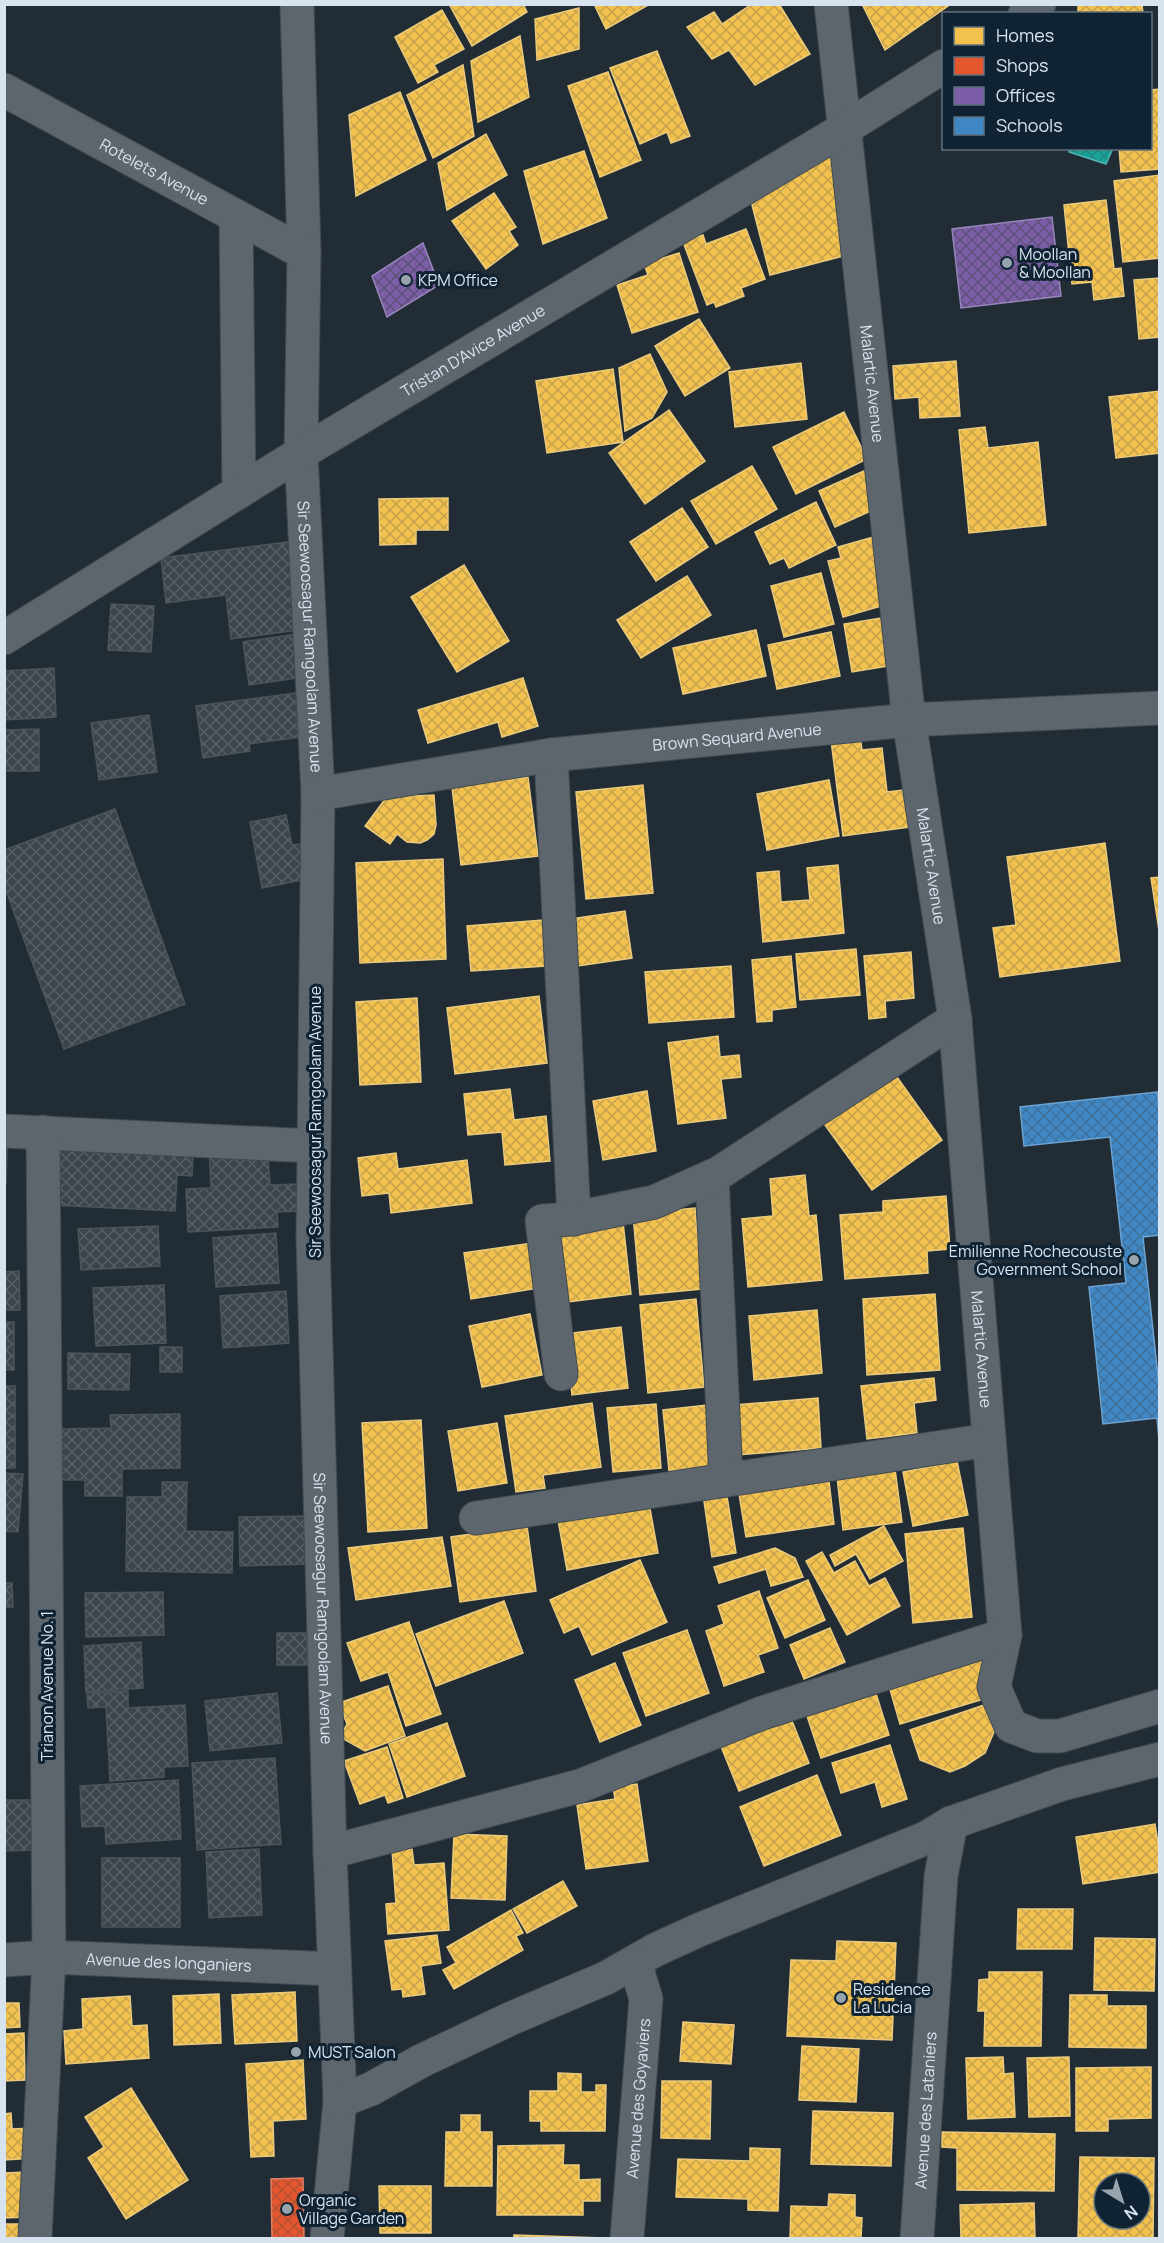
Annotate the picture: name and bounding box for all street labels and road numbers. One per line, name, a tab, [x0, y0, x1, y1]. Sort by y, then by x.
street label: Rotelets Avenue	[96, 133, 213, 210]
street label: Tristan D'Avice Avenue	[397, 299, 549, 402]
street label: Malartic Avenue	[855, 324, 890, 444]
street label: Sir Seewoosagur Ramgoolam Avenue	[292, 500, 328, 773]
street label: Brown Sequard Avenue	[651, 718, 822, 756]
street label: Malartic Avenue	[912, 806, 951, 926]
street label: Sir Seewoosagur Ramgoolam Avenue	[304, 986, 326, 1258]
street label: Malartic Avenue	[966, 1290, 998, 1409]
street label: Sir Seewoosagur Ramgoolam Avenue	[308, 1472, 338, 1745]
street label: Trianon Avenue No. 1	[36, 1611, 58, 1761]
street label: Avenue des longaniers	[85, 1948, 252, 1977]
street label: Avenue des Goyaviers	[621, 2017, 655, 2179]
street label: Avenue des Lataniers	[909, 2031, 942, 2190]

